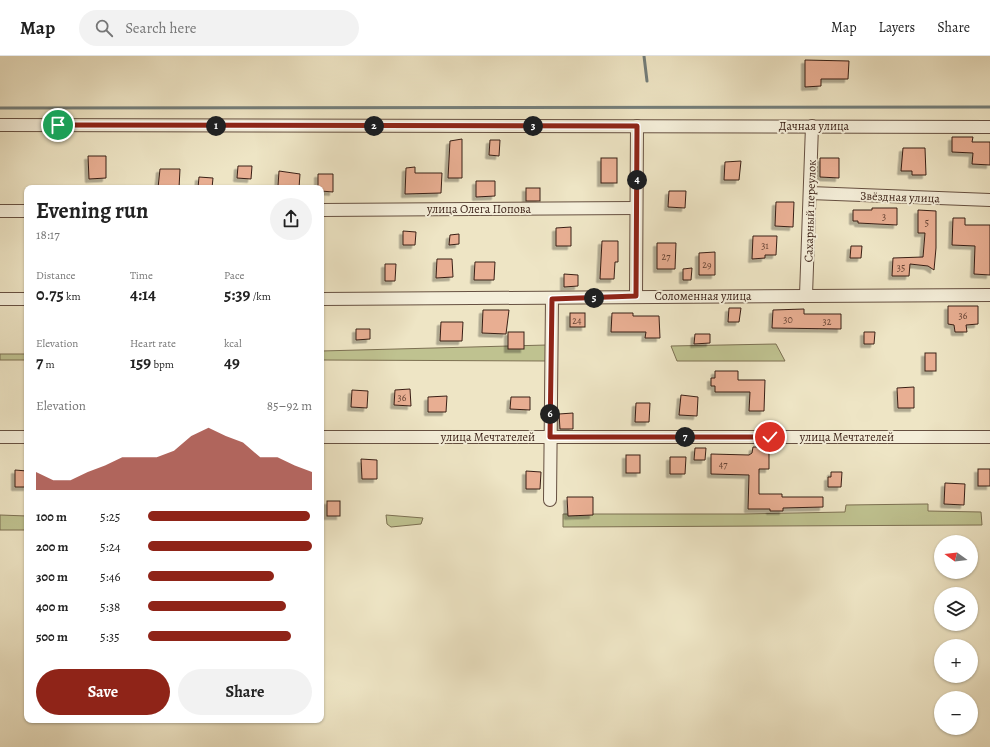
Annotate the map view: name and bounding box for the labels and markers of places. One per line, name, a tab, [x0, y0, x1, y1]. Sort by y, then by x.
pin	[41, 108, 75, 142]
pin: 1	[206, 116, 226, 136]
pin: 2	[364, 116, 384, 136]
pin: 3	[523, 116, 543, 136]
pin: 4	[627, 170, 647, 190]
pin: 5	[584, 288, 604, 308]
pin: 6	[540, 404, 560, 424]
pin	[753, 420, 787, 454]
pin: 7	[675, 427, 695, 447]

